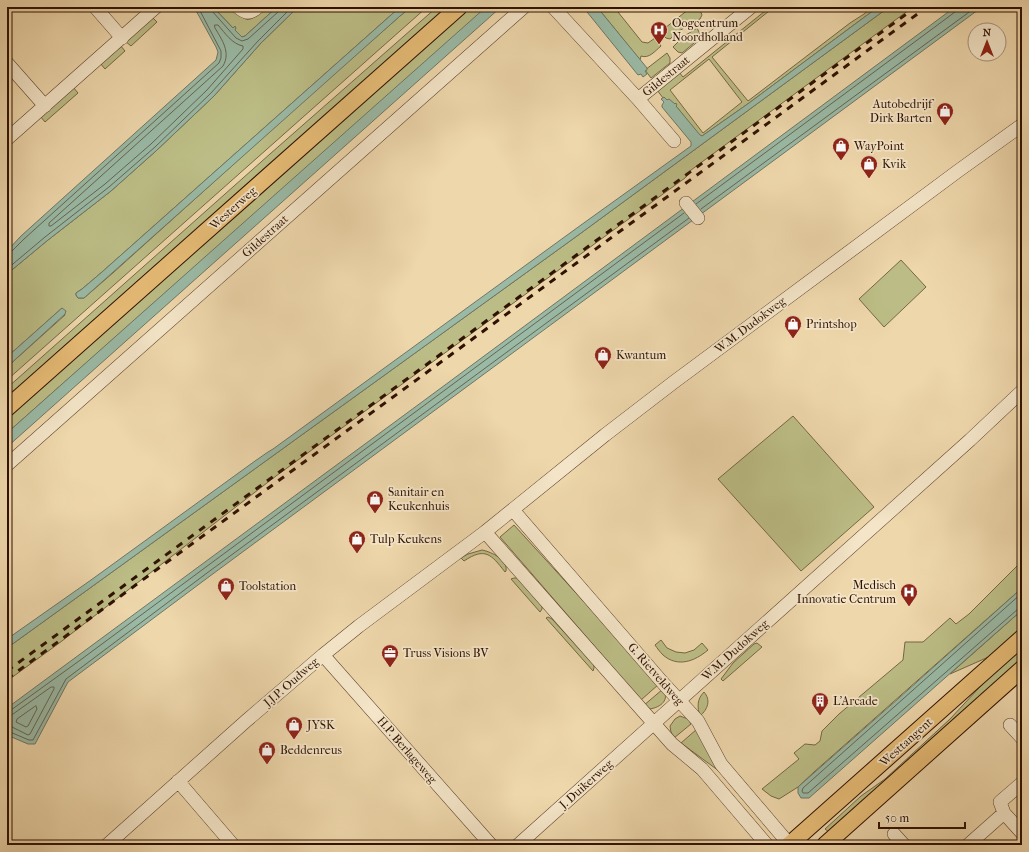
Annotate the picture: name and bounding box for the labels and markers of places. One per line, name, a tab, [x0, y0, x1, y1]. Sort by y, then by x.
place label: Oogcentrum Noordholland	[672, 16, 743, 44]
hospital icon: Oogcentrum Noordholland	[649, 20, 669, 45]
place label: Autobedrijf Dirk Barten	[870, 97, 935, 125]
shop icon: Autobedrijf Dirk Barten	[935, 101, 955, 126]
shop icon: WayPoint	[831, 136, 851, 161]
place label: WayPoint	[853, 139, 905, 153]
shop icon: Kvik	[859, 154, 879, 179]
place label: Kvik	[882, 157, 907, 171]
shop icon: Printshop	[783, 314, 803, 339]
place label: Printshop	[806, 317, 857, 331]
shop icon: Kwantum	[593, 345, 613, 370]
place label: Kwantum	[616, 348, 666, 362]
place label: Sanitair en Keukenhuis	[388, 485, 450, 513]
shop icon: Sanitair en Keukenhuis	[365, 489, 385, 514]
shop icon: Tulp Keukens	[347, 529, 367, 554]
place label: Tulp Keukens	[370, 532, 442, 546]
shop icon: Toolstation	[216, 576, 236, 601]
place label: Medisch Innovatie Centrum	[797, 578, 896, 606]
place label: Toolstation	[239, 579, 296, 593]
hospital icon: Medisch Innovatie Centrum	[899, 582, 919, 607]
office icon: Truss Visions BV	[380, 643, 400, 668]
place label: Truss Visions BV	[403, 646, 490, 660]
building icon: L'Arcade	[810, 691, 830, 716]
place label: L'Arcade	[833, 694, 878, 708]
shop icon: JYSK	[284, 715, 304, 740]
place label: JYSK	[306, 718, 336, 732]
shop icon: Beddenreus	[257, 740, 277, 765]
place label: Beddenreus	[280, 743, 342, 757]

